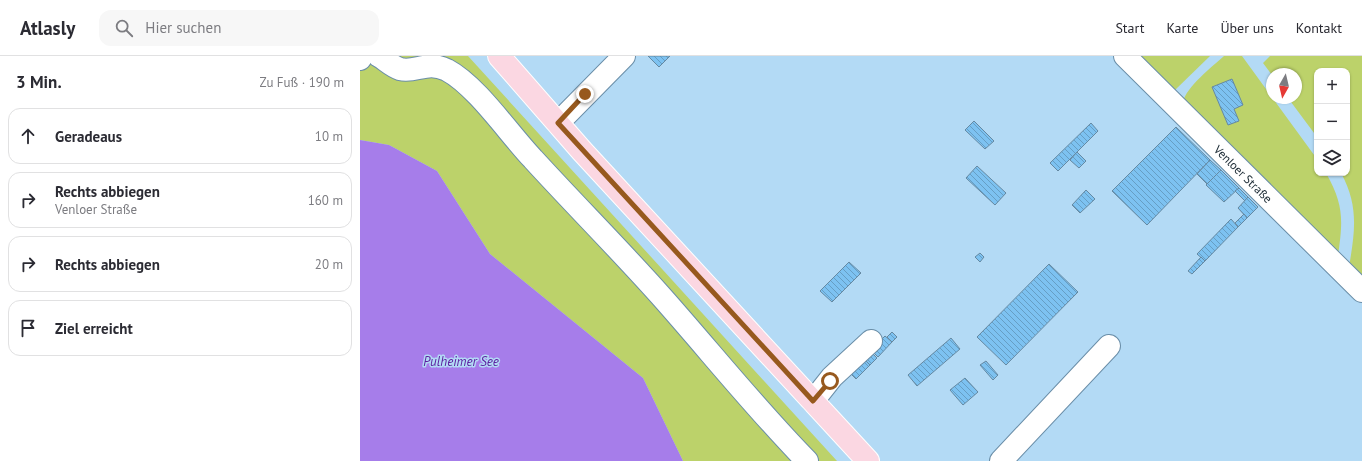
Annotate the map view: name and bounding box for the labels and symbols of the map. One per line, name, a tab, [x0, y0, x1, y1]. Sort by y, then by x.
north arrow	[1266, 68, 1302, 104]
route end	[576, 85, 594, 103]
street label: Venloer Straße	[1211, 141, 1276, 206]
water label: Pulheimer See	[423, 353, 499, 370]
route start	[821, 372, 839, 390]

